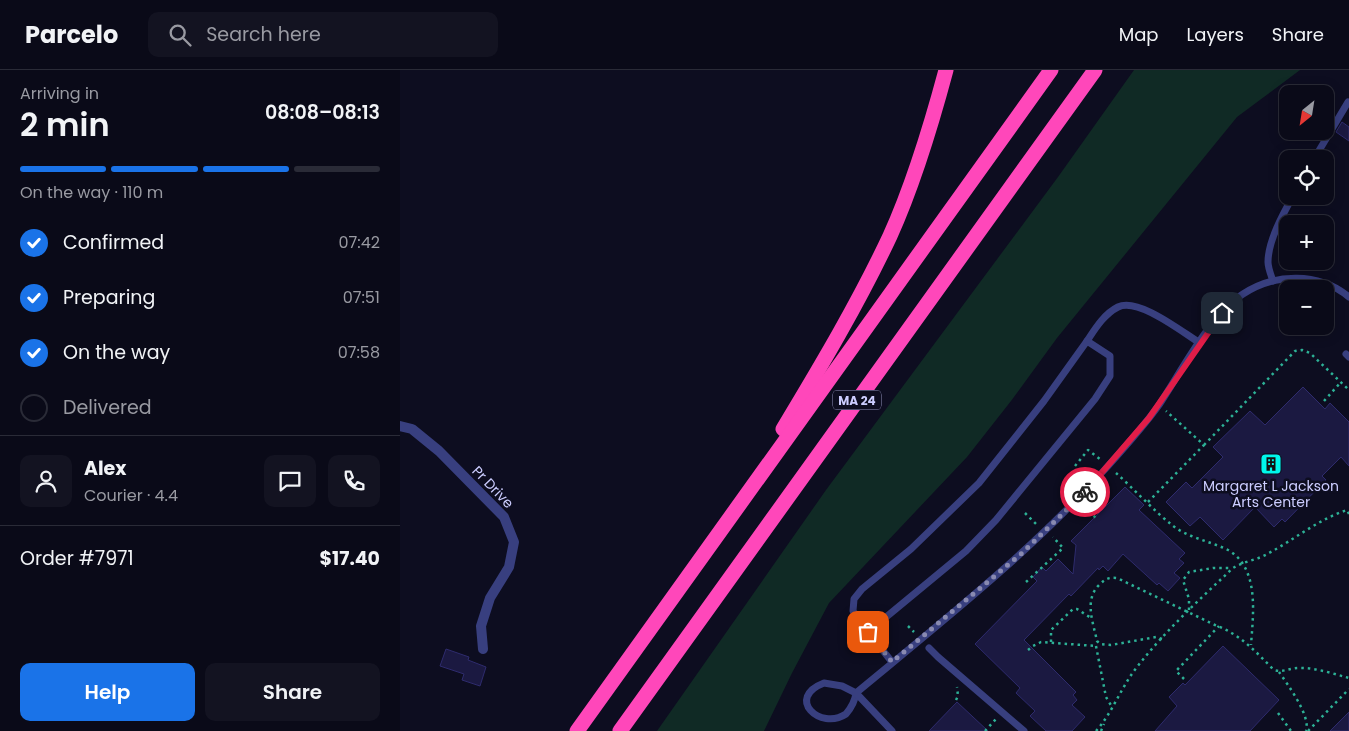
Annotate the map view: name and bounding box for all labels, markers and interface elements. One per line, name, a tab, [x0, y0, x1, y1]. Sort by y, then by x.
search box	[148, 12, 498, 57]
text: Parcelo	[25, 18, 118, 51]
icon: search	[166, 21, 194, 49]
text: Search here	[206, 21, 321, 48]
text: Map	[1119, 22, 1159, 47]
text: Layers	[1187, 22, 1244, 47]
text: Share	[1272, 22, 1324, 47]
text: Arriving in	[20, 82, 99, 105]
north arrow	[1279, 85, 1334, 140]
map controls	[1279, 85, 1334, 335]
text: 08:08–08:13	[265, 99, 380, 126]
text: 2 min	[20, 102, 110, 147]
button: locate	[1279, 150, 1334, 205]
text: On the way · 110 m	[20, 181, 163, 204]
button: +	[1279, 215, 1334, 270]
icon: check	[20, 229, 48, 257]
text: Confirmed	[63, 229, 164, 256]
text: 07:42	[339, 231, 380, 254]
button: −	[1279, 280, 1334, 335]
icon: check	[20, 284, 48, 312]
text: Preparing	[63, 284, 155, 311]
text: 07:51	[343, 286, 380, 309]
pin	[1201, 292, 1243, 334]
icon: home	[1208, 299, 1236, 327]
icon: check	[20, 339, 48, 367]
text: On the way	[63, 339, 170, 366]
text: 07:58	[338, 341, 380, 364]
road number: MA 24	[833, 390, 881, 410]
text: Delivered	[63, 394, 152, 421]
building icon: Margaret L Jackson Arts Center	[1259, 452, 1283, 476]
button: person	[20, 455, 72, 507]
text: Alex	[84, 455, 126, 482]
button: chat	[264, 455, 316, 507]
button: phone	[328, 455, 380, 507]
street label: Pr Drive	[468, 461, 519, 513]
courier	[1060, 467, 1110, 517]
place label: Margaret L Jackson Arts Center	[1203, 476, 1339, 512]
icon: bike	[1071, 478, 1099, 506]
text: Courier · 4.4	[84, 484, 178, 507]
text: Order #7971	[20, 545, 134, 572]
text: $17.40	[320, 545, 380, 572]
pin	[847, 611, 889, 653]
icon: bag	[854, 618, 882, 646]
button: Help	[20, 663, 195, 721]
button: Share	[205, 663, 380, 721]

